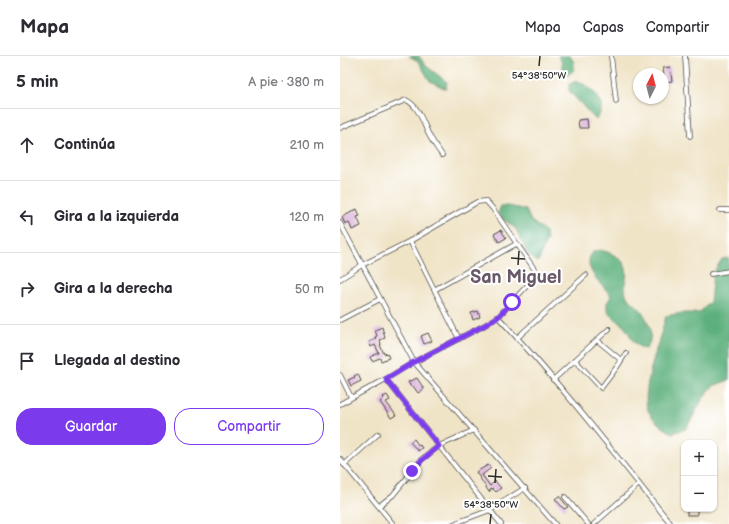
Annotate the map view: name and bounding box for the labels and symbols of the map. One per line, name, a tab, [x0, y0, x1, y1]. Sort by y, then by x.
north arrow	[633, 68, 669, 104]
text: 54°38'50"W	[512, 70, 566, 82]
district label: San Miguel	[470, 267, 562, 288]
route start	[503, 293, 521, 311]
route end	[403, 462, 421, 480]
text: 54°38'50"W	[464, 499, 518, 511]

